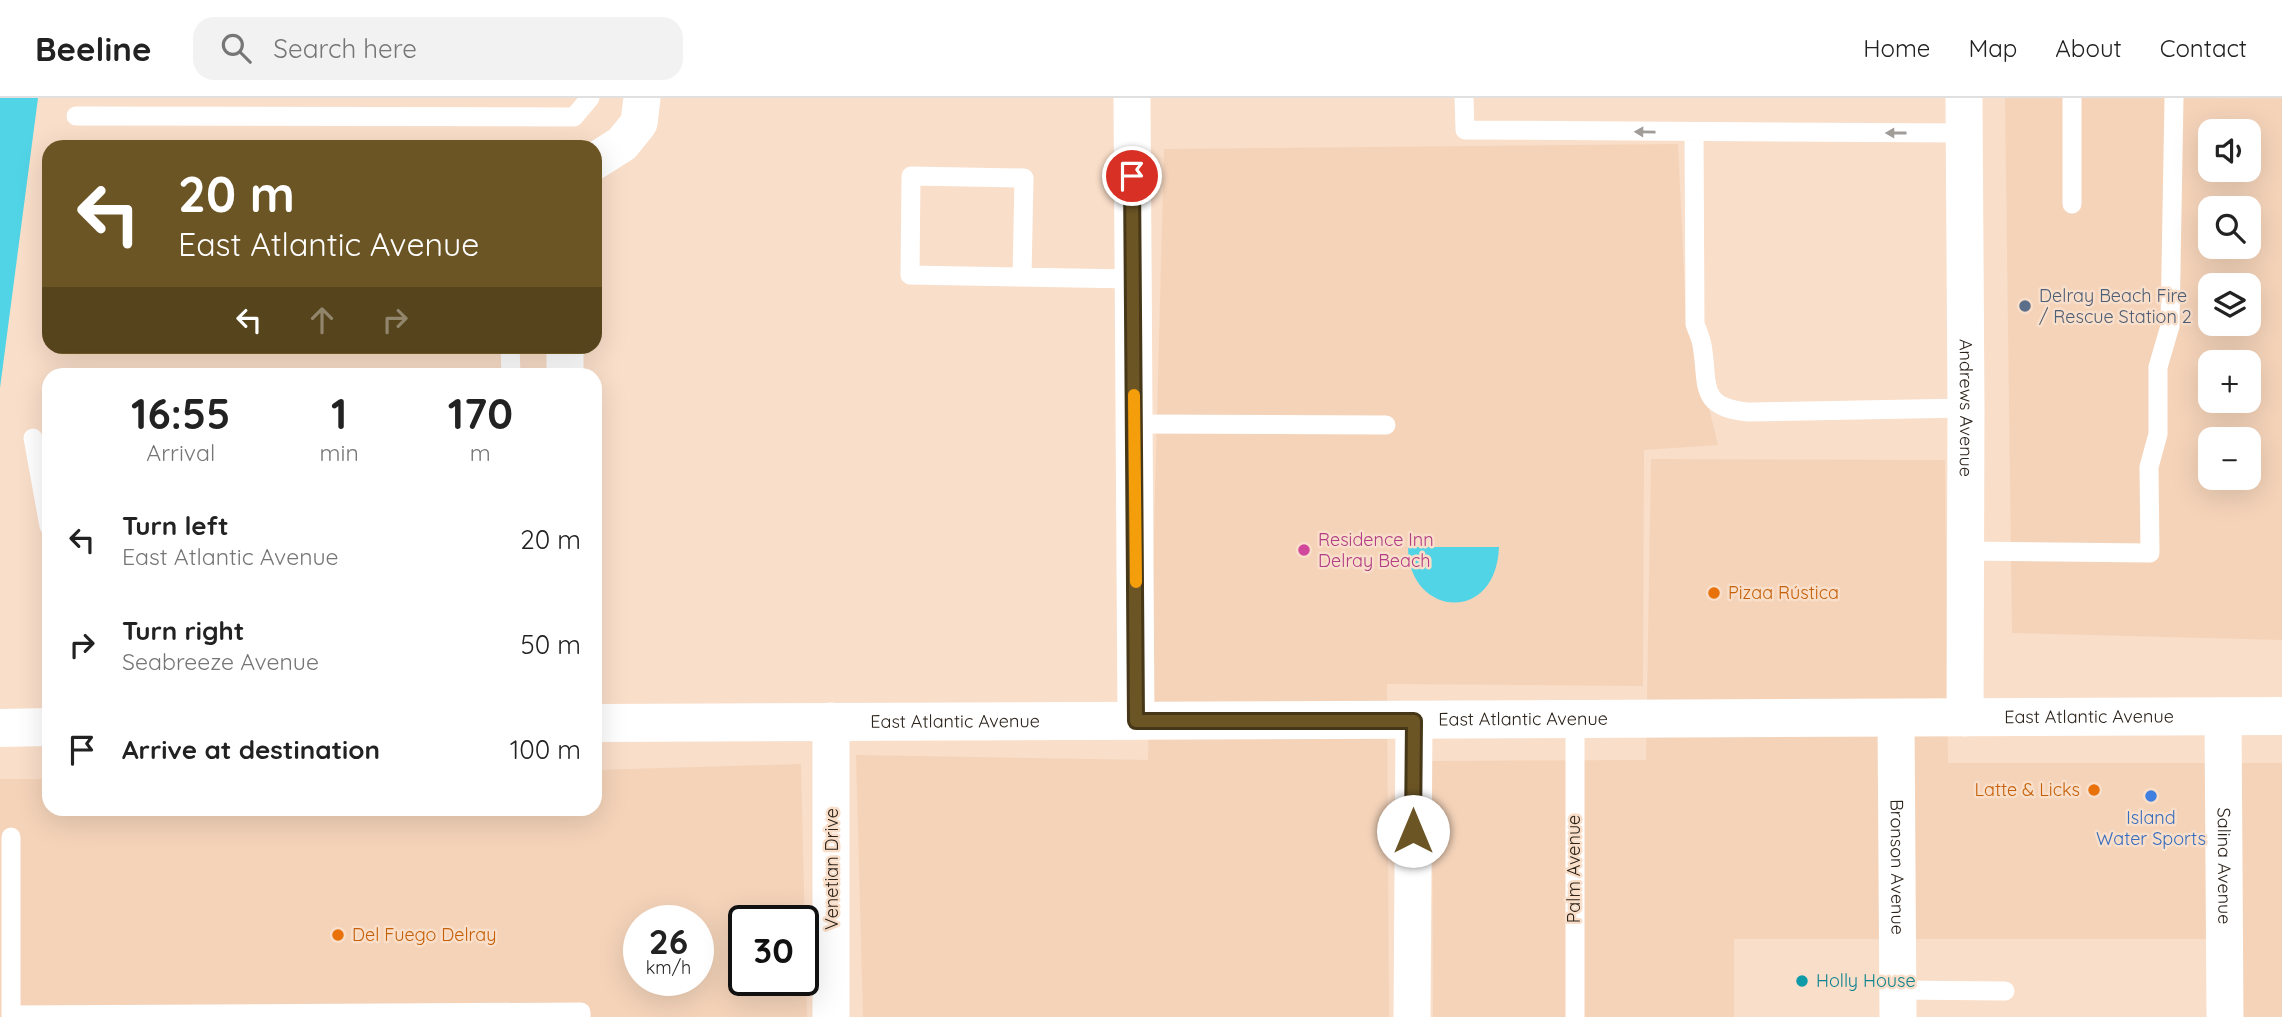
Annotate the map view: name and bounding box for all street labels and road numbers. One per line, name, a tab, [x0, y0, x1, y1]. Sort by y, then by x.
street label: Andrews Avenue	[1955, 339, 1978, 477]
street label: East Atlantic Avenue	[2004, 704, 2174, 728]
street label: East Atlantic Avenue	[1438, 707, 1608, 731]
street label: East Atlantic Avenue	[870, 709, 1040, 733]
street label: Bronson Avenue	[1886, 799, 1909, 935]
street label: Salina Avenue	[2213, 807, 2236, 925]
street label: Venetian Drive	[820, 808, 843, 930]
street label: Palm Avenue	[1562, 815, 1585, 923]

